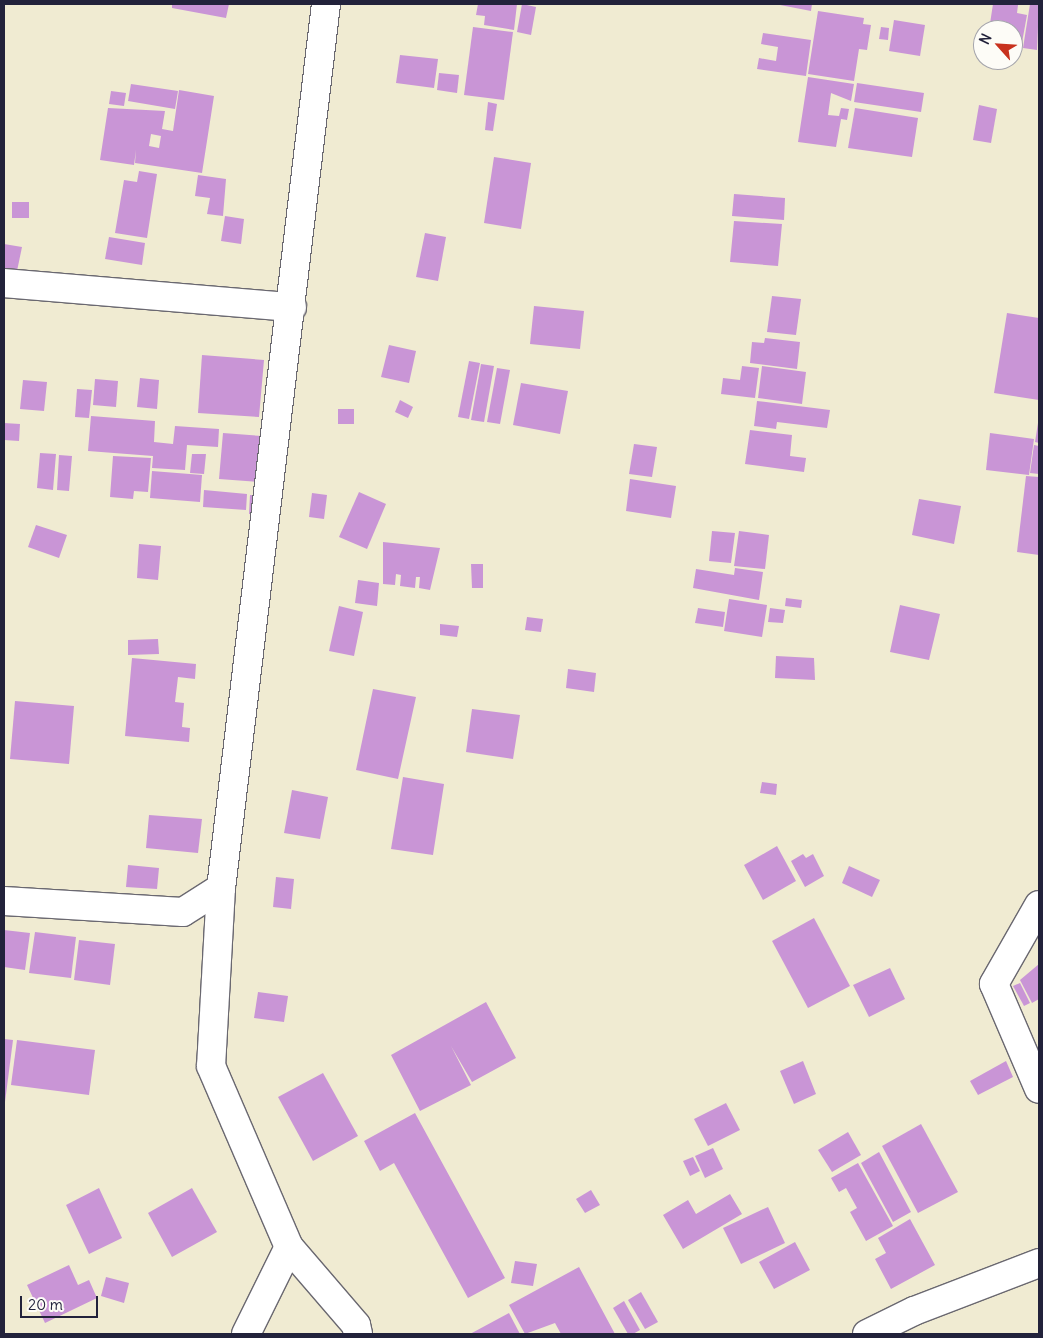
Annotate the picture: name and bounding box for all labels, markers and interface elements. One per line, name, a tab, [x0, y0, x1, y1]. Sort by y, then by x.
north arrow	[973, 20, 1023, 70]
text: N	[975, 31, 996, 47]
scale bar	[22, 1286, 100, 1318]
text: 20 m	[28, 1295, 63, 1314]

